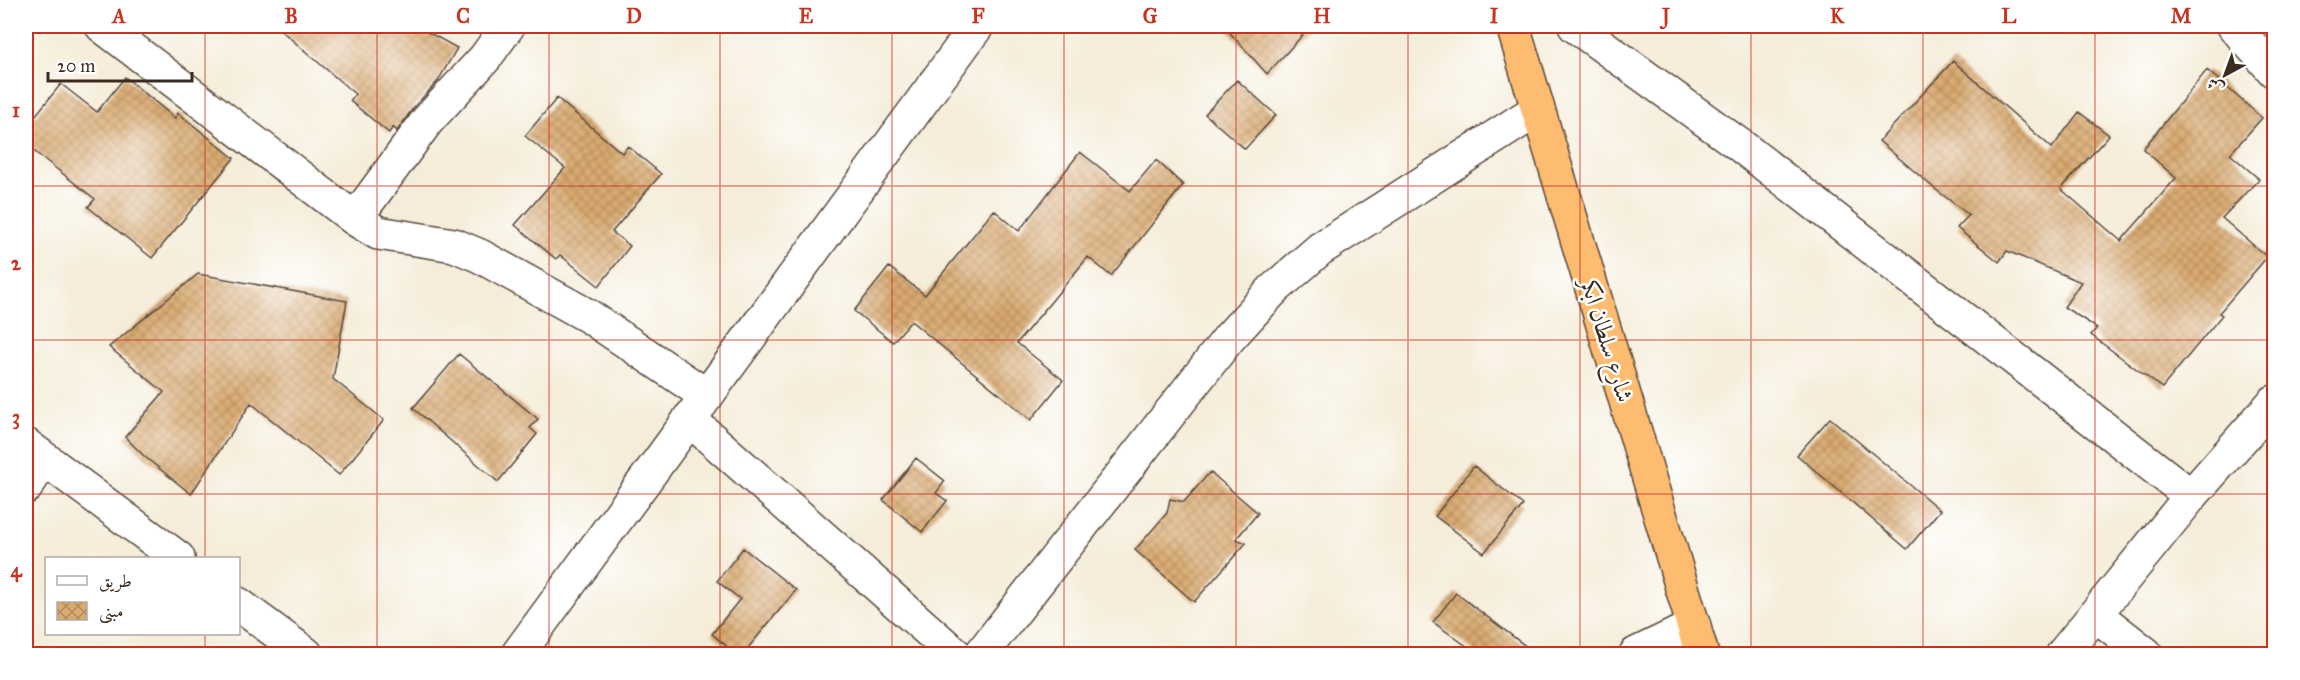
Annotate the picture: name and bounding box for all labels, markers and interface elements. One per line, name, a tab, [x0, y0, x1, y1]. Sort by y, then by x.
text: A	[110, 4, 126, 28]
text: B	[284, 4, 298, 28]
text: C	[456, 4, 470, 28]
text: D	[626, 4, 642, 28]
text: E	[799, 4, 814, 28]
text: F	[971, 4, 985, 28]
text: G	[1143, 4, 1158, 28]
text: H	[1313, 4, 1331, 28]
text: I	[1490, 4, 1499, 28]
text: J	[1659, 4, 1671, 30]
text: K	[1830, 4, 1845, 28]
text: L	[2002, 4, 2017, 28]
text: M	[2171, 4, 2192, 28]
scale bar	[48, 45, 192, 83]
north arrow	[2195, 45, 2255, 105]
text: 20 m	[57, 55, 95, 77]
text: ش	[2203, 74, 2228, 98]
text: 1	[12, 98, 20, 122]
text: 2	[11, 251, 22, 275]
street label: شارع سلطان ابكر	[1568, 271, 1640, 407]
text: 3	[12, 405, 20, 430]
legend	[45, 557, 240, 635]
text: 4	[10, 558, 22, 583]
text: طريق	[99, 570, 132, 593]
text: مبنى	[99, 600, 124, 624]

